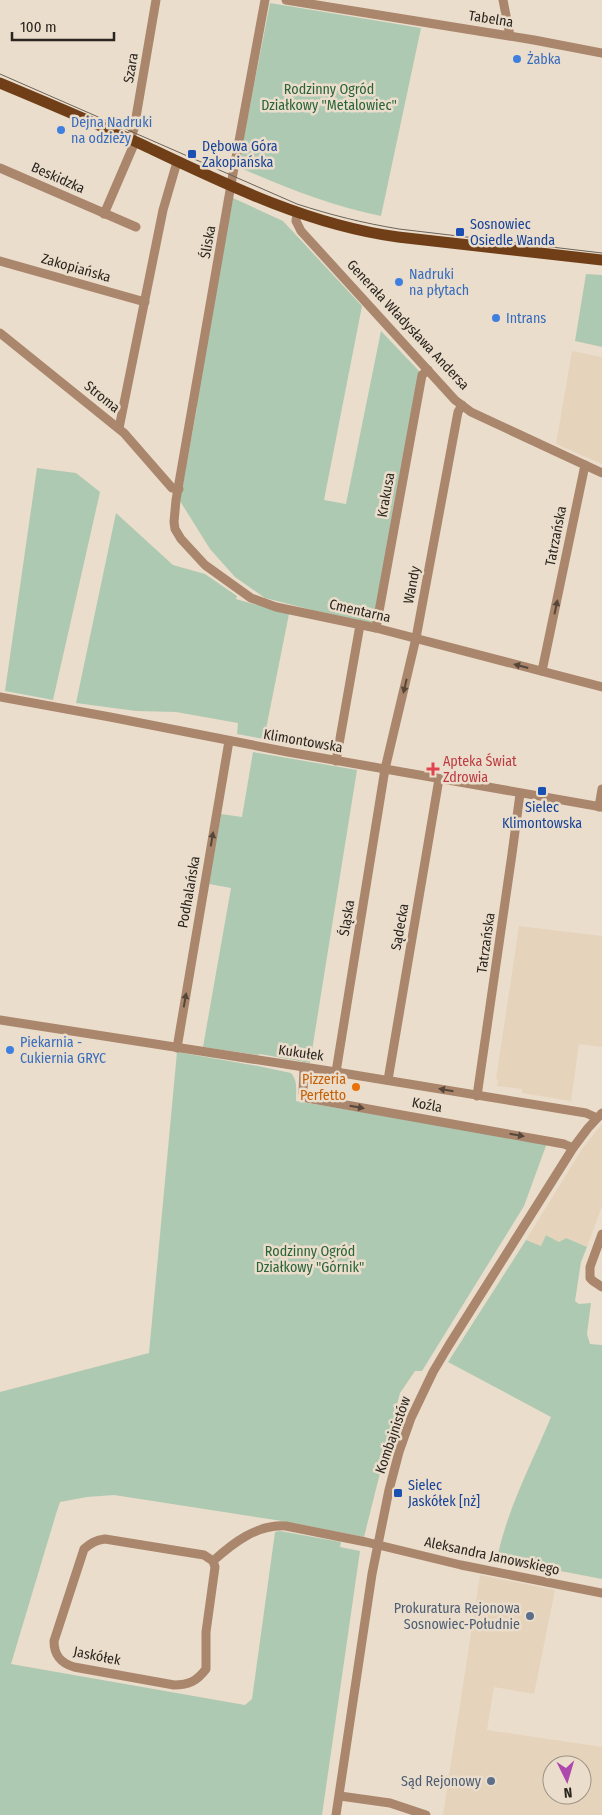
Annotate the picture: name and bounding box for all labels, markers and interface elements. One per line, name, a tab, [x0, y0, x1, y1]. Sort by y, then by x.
street label: Tabelna	[467, 7, 515, 31]
scale bar	[12, 10, 115, 42]
text: 100 m	[20, 18, 57, 36]
street label: Szara	[120, 51, 142, 84]
place label: Żabka	[527, 51, 561, 68]
marker: Żabka	[511, 53, 523, 65]
park label: Rodzinny Ogród Działkowy "Metalowiec"	[261, 81, 397, 114]
place label: Dejna Nadruki na odzieży	[71, 114, 152, 147]
marker: Dejna Nadruki na odzieży	[55, 124, 67, 136]
place label: Dębowa Góra Zakopiańska	[202, 138, 278, 171]
marker: Dębowa Góra Zakopiańska	[186, 148, 198, 160]
street label: Beskidzka	[29, 159, 88, 197]
place label: Sosnowiec Osiedle Wanda	[470, 216, 555, 249]
street label: Śliska	[196, 224, 219, 260]
marker: Sosnowiec Osiedle Wanda	[454, 226, 466, 238]
street label: Zakopiańska	[39, 250, 113, 286]
street label: Generała Władysława Andersa	[343, 256, 473, 394]
place label: Nadruki na płytach	[409, 266, 469, 299]
marker: Nadruki na płytach	[393, 276, 405, 288]
place label: Intrans	[506, 310, 546, 327]
marker: Intrans	[490, 312, 502, 324]
street label: Stroma	[81, 377, 123, 417]
street label: Krakusa	[374, 471, 398, 519]
street label: Tatrzańska	[542, 504, 570, 567]
street label: Wandy	[400, 564, 424, 605]
street label: Cmentarna	[328, 596, 392, 626]
one-way arrow	[552, 599, 560, 614]
one-way arrow	[513, 662, 529, 670]
one-way arrow	[401, 678, 409, 693]
street label: Klimontowska	[262, 726, 344, 756]
place label: Apteka Świat Zdrowia	[443, 752, 517, 786]
marker: Apteka Świat Zdrowia	[427, 763, 439, 775]
marker: Sielec Klimontowska	[536, 785, 548, 797]
place label: Sielec Klimontowska	[502, 799, 582, 832]
one-way arrow	[208, 831, 216, 847]
street label: Podhalańska	[174, 855, 204, 929]
street label: Śląska	[335, 898, 358, 937]
street label: Sądecka	[388, 902, 413, 952]
street label: Tatrzańska	[473, 912, 499, 974]
one-way arrow	[182, 991, 190, 1007]
place label: Piekarnia - Cukiernia GRYC	[20, 1034, 106, 1067]
street label: Kukułek	[277, 1041, 325, 1065]
marker: Piekarnia - Cukiernia GRYC	[4, 1044, 16, 1056]
place label: Pizzeria Perfetto	[300, 1071, 346, 1104]
marker: Pizzeria Perfetto	[350, 1081, 362, 1093]
one-way arrow	[438, 1086, 454, 1094]
street label: Koźla	[411, 1094, 444, 1116]
one-way arrow	[350, 1103, 366, 1111]
one-way arrow	[510, 1132, 526, 1140]
park label: Rodzinny Ogród Działkowy "Górnik"	[256, 1243, 364, 1276]
street label: Kombajnistów	[372, 1394, 414, 1476]
place label: Sielec Jaskółek [nż]	[408, 1477, 480, 1510]
marker: Sielec Jaskółek [nż]	[392, 1487, 404, 1499]
street label: Aleksandra Janowskiego	[423, 1533, 561, 1579]
place label: Prokuratura Rejonowa Sosnowiec-Południe	[394, 1600, 520, 1633]
marker: Prokuratura Rejonowa Sosnowiec-Południe	[524, 1610, 536, 1622]
street label: Jaskółek	[72, 1643, 122, 1669]
north arrow	[542, 1755, 592, 1805]
place label: Sąd Rejonowy	[401, 1773, 482, 1790]
marker: Sąd Rejonowy	[485, 1775, 497, 1787]
text: N	[563, 1784, 573, 1801]

